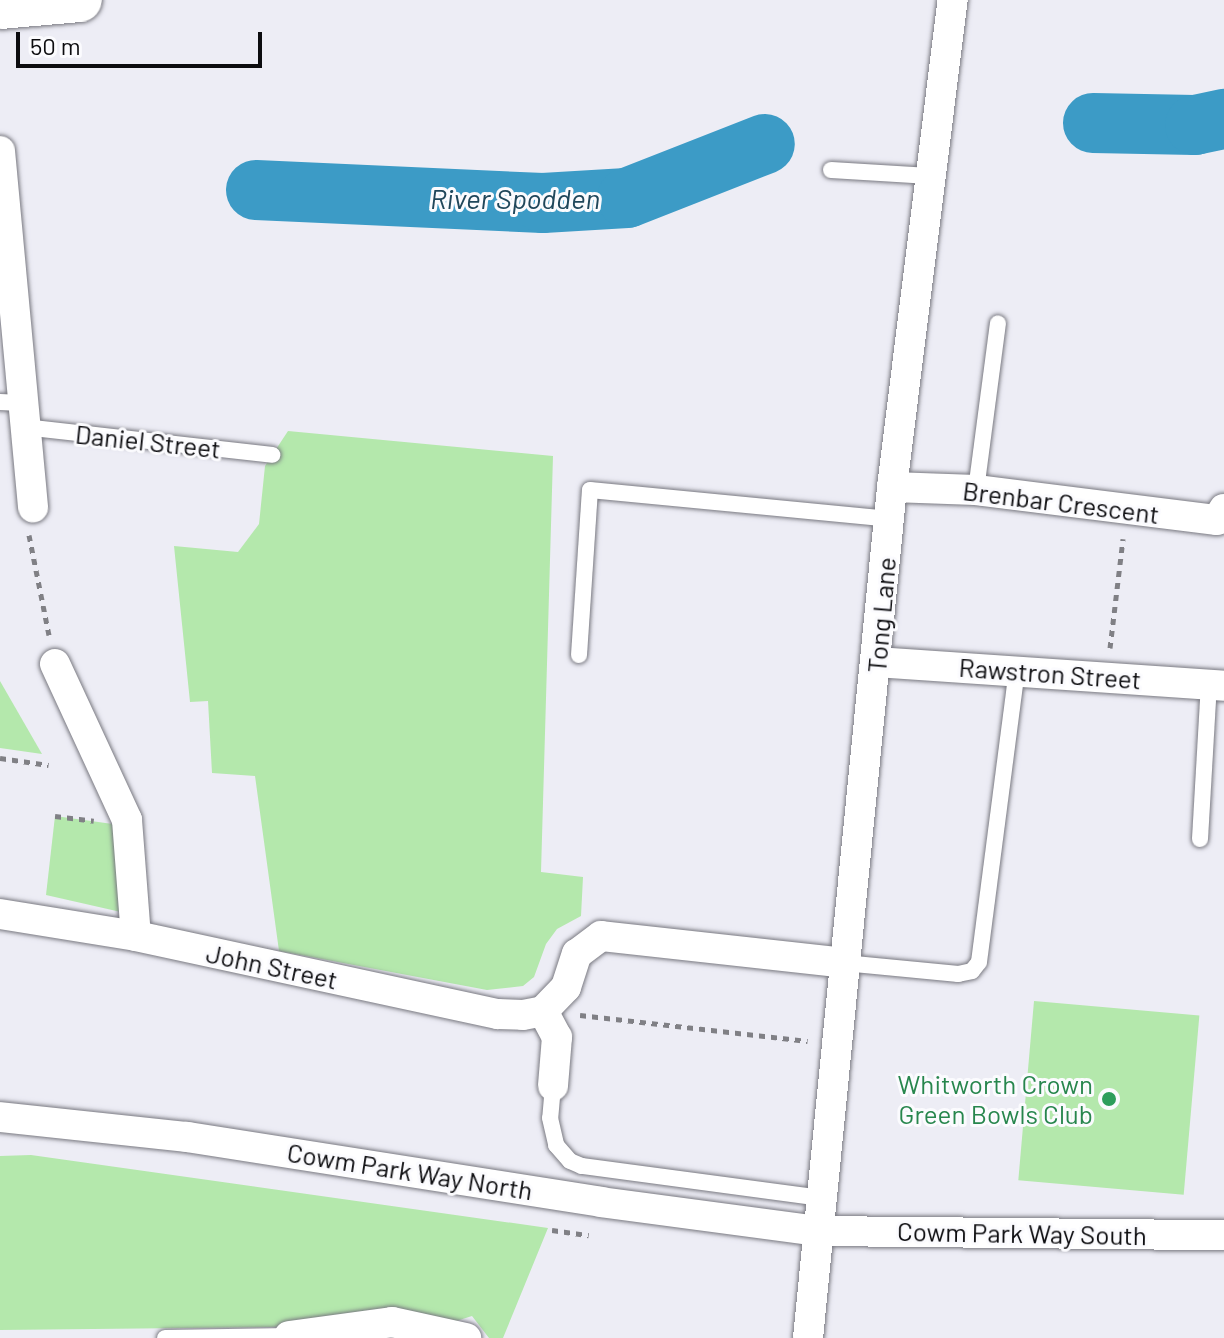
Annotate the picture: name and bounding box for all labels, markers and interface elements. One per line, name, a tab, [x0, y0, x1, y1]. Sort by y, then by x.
scale bar	[20, 16, 266, 66]
text: 50 m	[30, 31, 81, 60]
water label: River Spodden	[430, 181, 600, 215]
street label: Daniel Street	[74, 418, 222, 464]
street label: Brenbar Crescent	[961, 474, 1161, 530]
street label: Tong Lane	[860, 556, 902, 674]
street label: Rawstron Street	[958, 651, 1142, 695]
street label: John Street	[204, 937, 340, 995]
place label: Whitworth Crown Green Bowls Club	[898, 1068, 1093, 1130]
marker: Whitworth Crown Green Bowls Club	[1100, 1090, 1118, 1108]
street label: Cowm Park Way North	[285, 1136, 535, 1206]
street label: Cowm Park Way South	[897, 1215, 1147, 1251]

